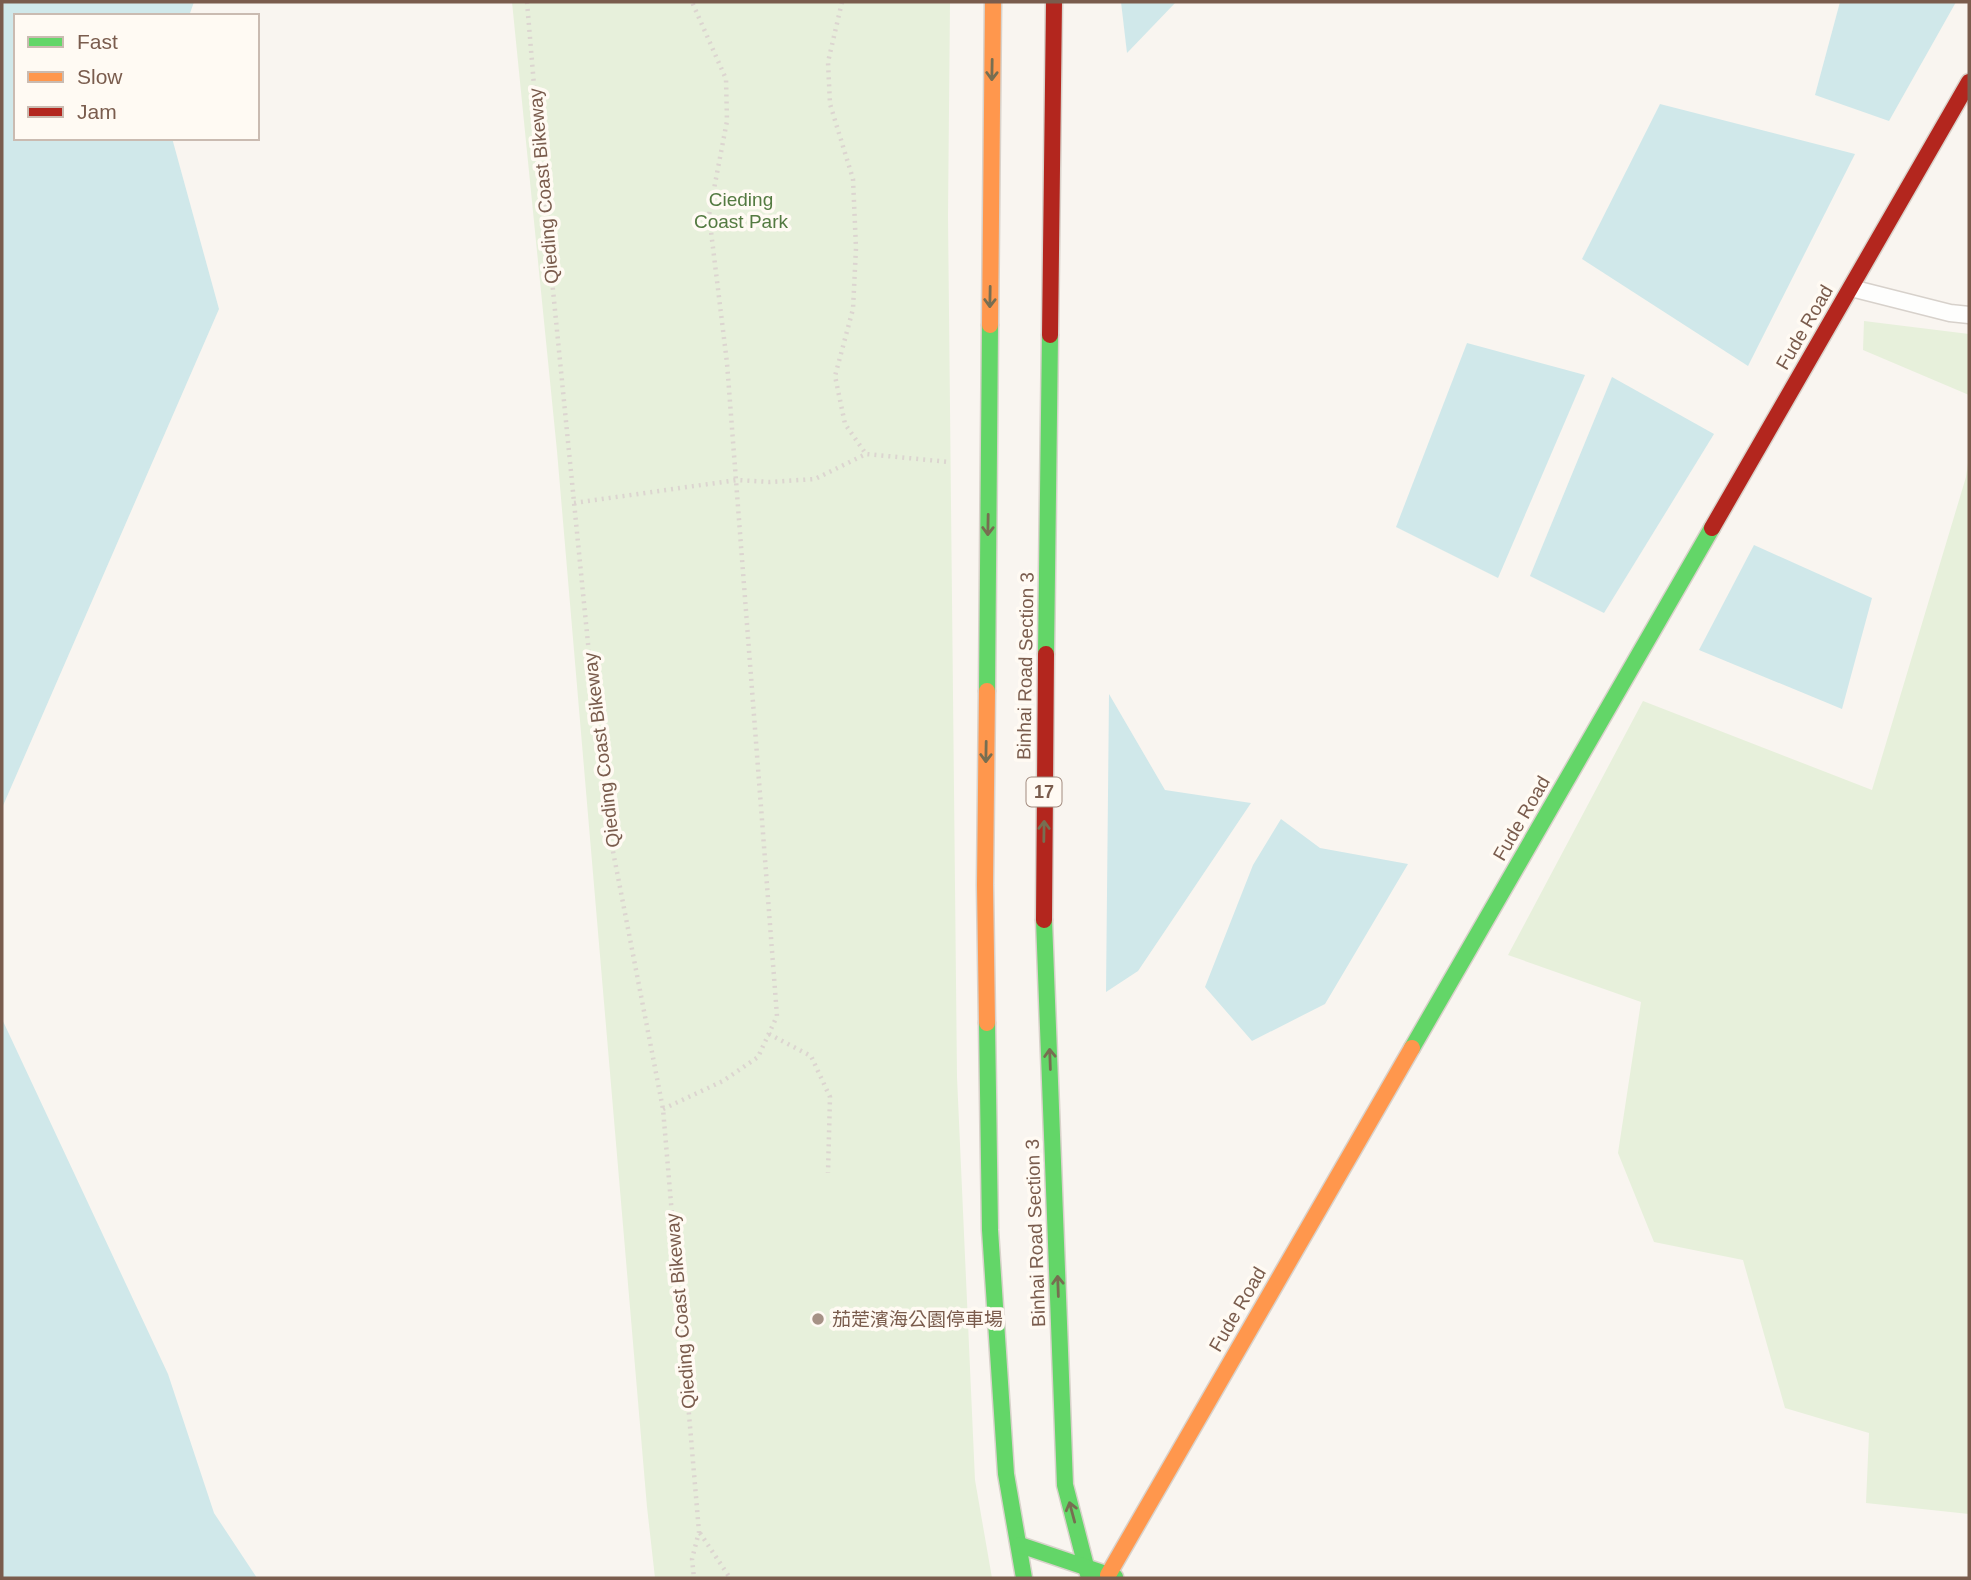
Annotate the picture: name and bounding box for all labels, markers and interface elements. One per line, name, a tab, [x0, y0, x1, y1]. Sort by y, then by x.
legend	[14, 14, 259, 140]
text: Fast	[77, 30, 118, 53]
one-way arrow	[986, 58, 999, 81]
text: Slow	[77, 65, 123, 88]
street label: Qieding Coast Bikeway	[524, 87, 563, 285]
text: Jam	[77, 100, 117, 123]
park label: Cieding Coast Park	[694, 189, 788, 232]
street label: Fude Road	[1772, 281, 1837, 373]
one-way arrow	[983, 286, 997, 309]
one-way arrow	[981, 513, 995, 536]
street label: Binhai Road Section 3	[1013, 572, 1038, 760]
street label: Qieding Coast Bikeway	[579, 651, 624, 849]
one-way arrow	[979, 741, 993, 764]
street label: Fude Road	[1489, 772, 1554, 864]
road number: 17	[1026, 778, 1062, 806]
one-way arrow	[1037, 820, 1051, 843]
one-way arrow	[1043, 1047, 1056, 1070]
street label: Binhai Road Section 3	[1022, 1139, 1049, 1327]
street label: Qieding Coast Bikeway	[661, 1212, 700, 1410]
street label: Fude Road	[1205, 1263, 1270, 1355]
one-way arrow	[1052, 1275, 1065, 1298]
place label: 茄萣濱海公園停車場	[832, 1309, 1003, 1330]
marker: 茄萣濱海公園停車場	[810, 1311, 826, 1327]
one-way arrow	[1065, 1501, 1078, 1523]

